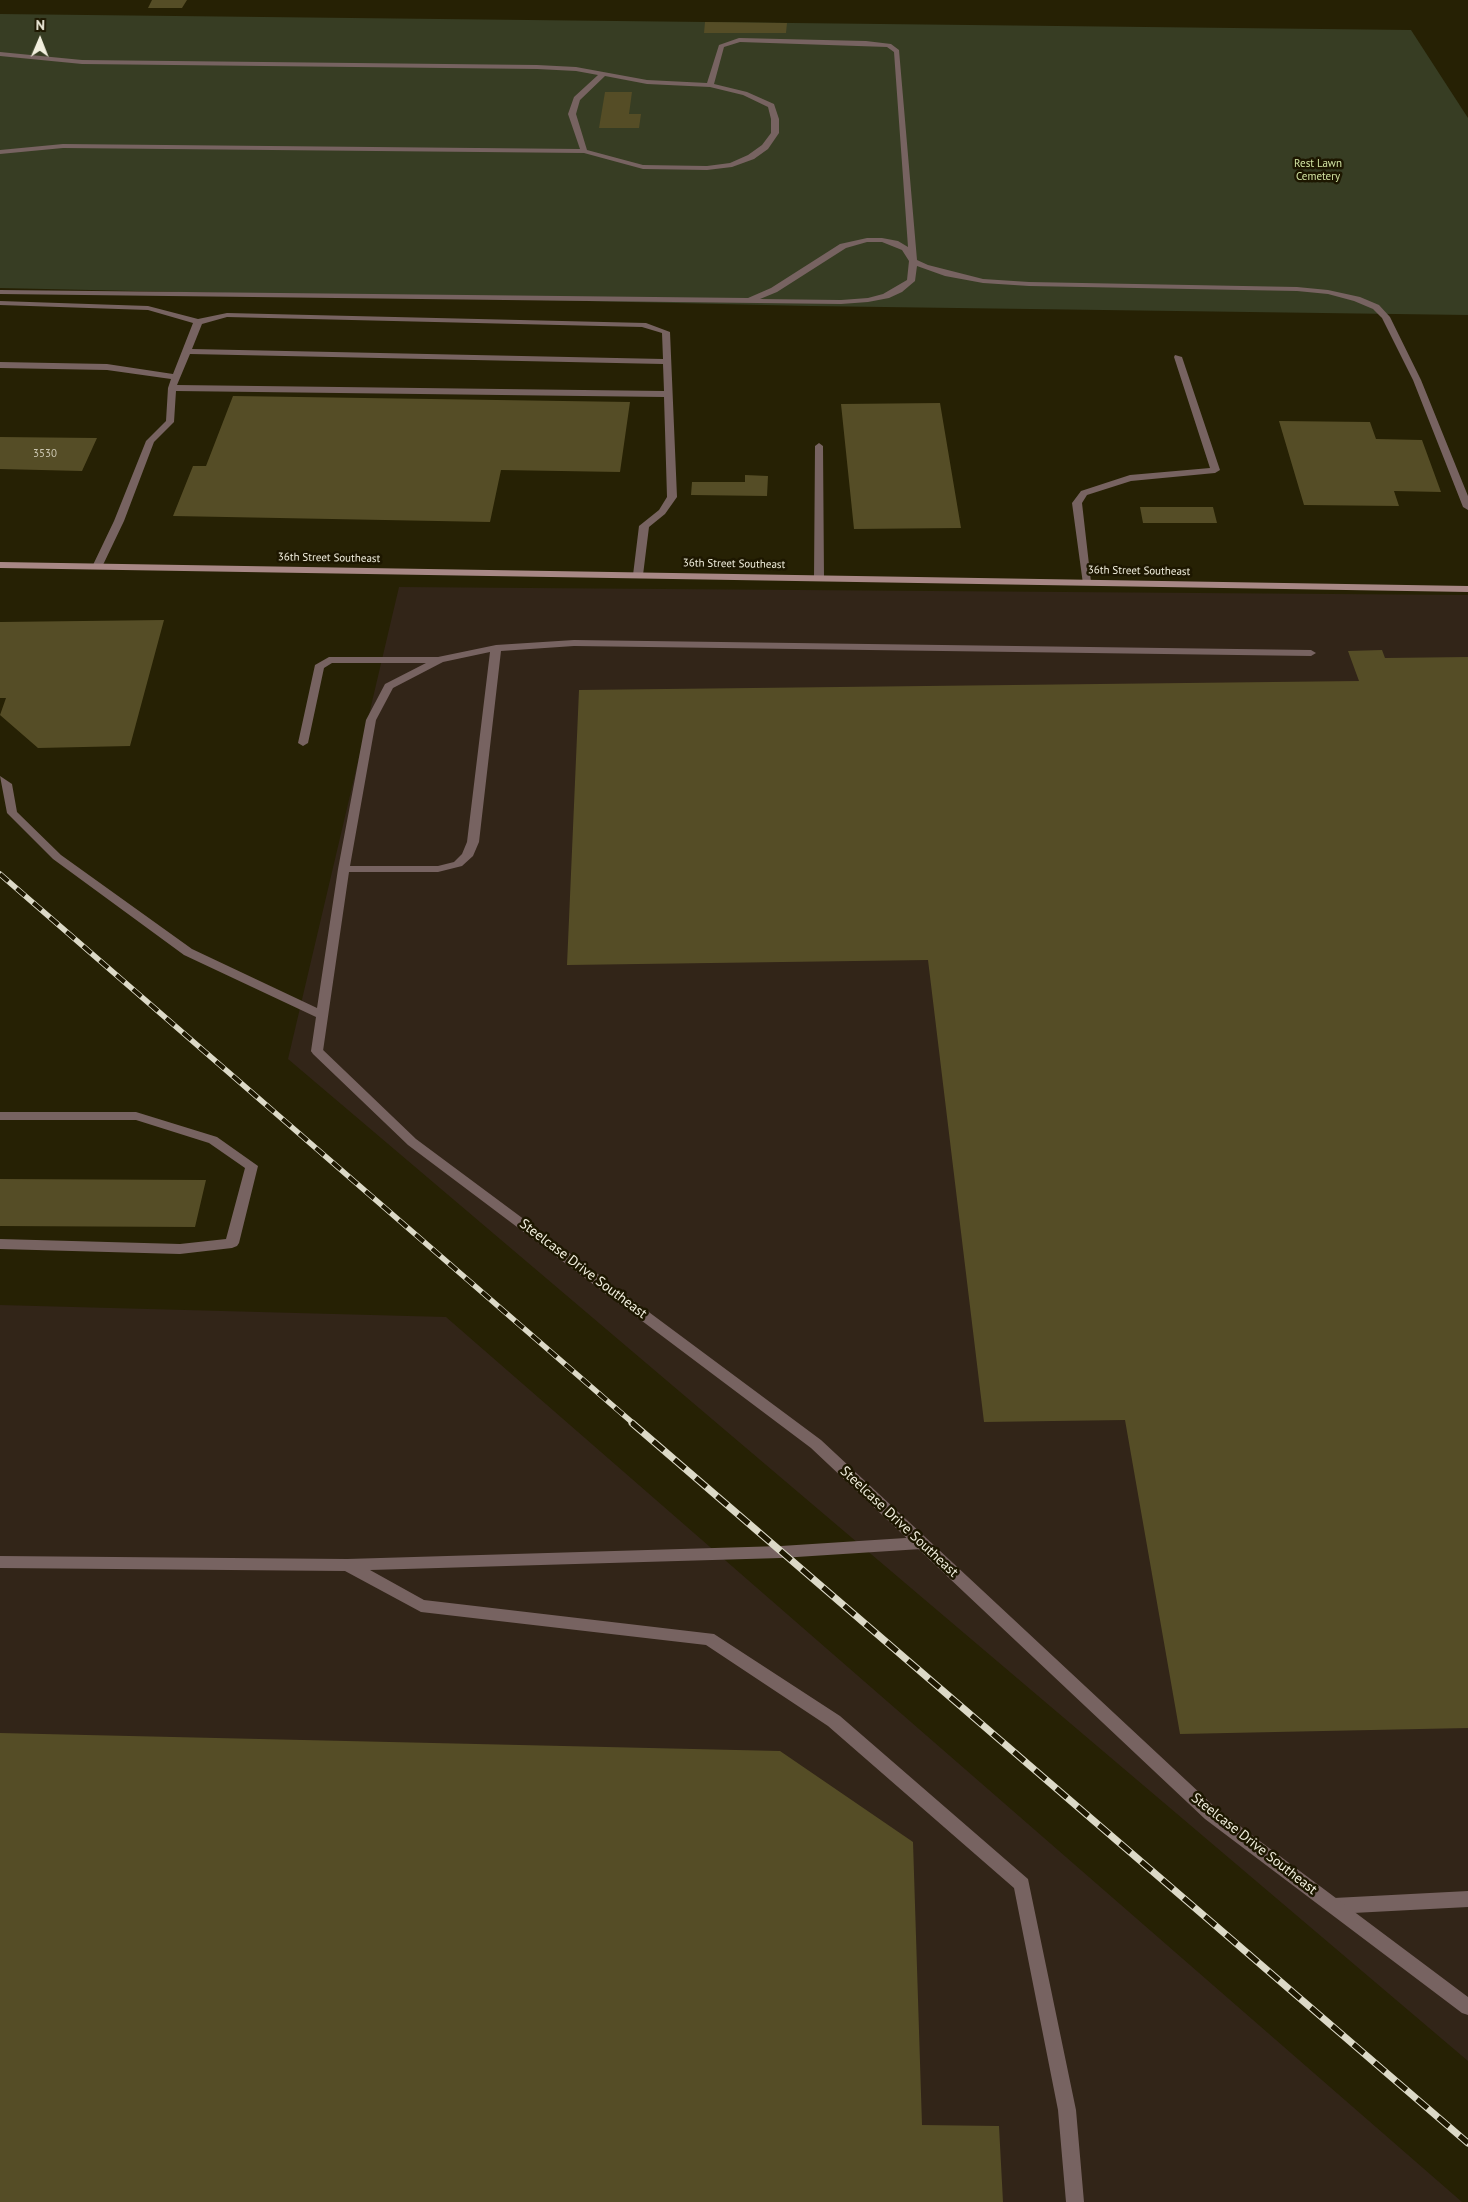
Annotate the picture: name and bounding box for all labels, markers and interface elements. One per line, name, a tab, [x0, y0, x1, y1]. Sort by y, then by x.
north arrow	[15, 15, 65, 65]
text: N	[35, 16, 45, 34]
park label: Rest Lawn Cemetery	[1294, 157, 1342, 183]
house number: 3530	[33, 447, 57, 461]
street label: 36th Street Southeast	[278, 551, 380, 565]
street label: 36th Street Southeast	[683, 557, 785, 571]
street label: 36th Street Southeast	[1088, 564, 1190, 578]
street label: Steelcase Drive Southeast	[516, 1216, 650, 1322]
street label: Steelcase Drive Southeast	[837, 1463, 961, 1581]
street label: Steelcase Drive Southeast	[1188, 1790, 1320, 1898]

